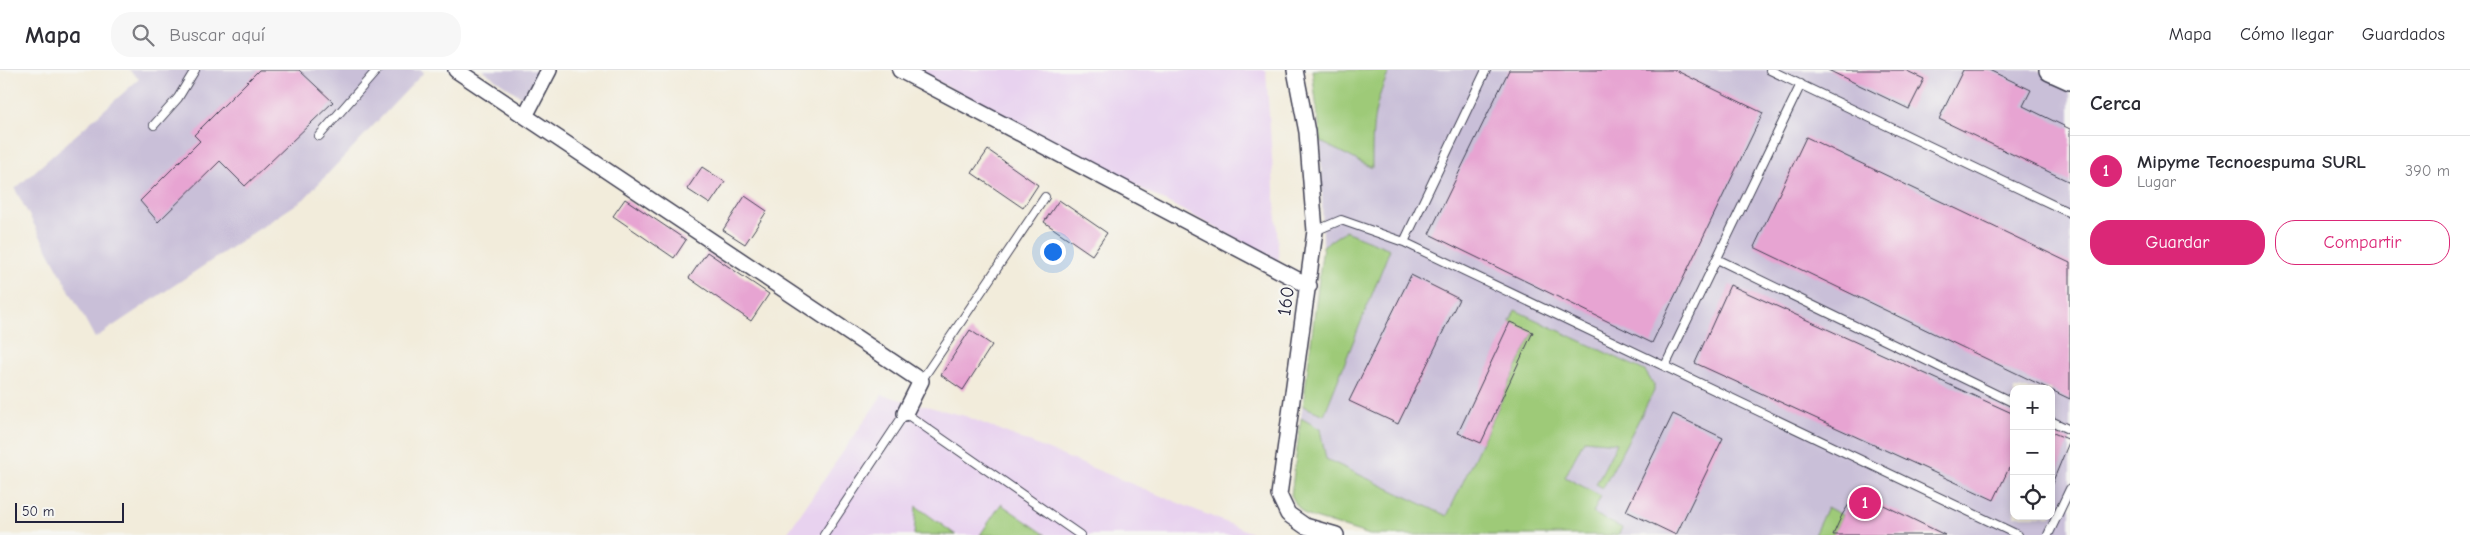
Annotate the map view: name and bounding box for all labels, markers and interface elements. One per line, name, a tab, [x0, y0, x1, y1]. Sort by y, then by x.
search box	[111, 12, 461, 57]
text: Mapa	[25, 21, 81, 49]
icon: search	[129, 21, 157, 49]
text: Buscar aquí	[169, 24, 265, 46]
text: Mapa	[2169, 24, 2212, 45]
text: Cómo llegar	[2240, 24, 2334, 45]
text: Guardados	[2362, 24, 2445, 45]
text: Cerca	[2090, 91, 2141, 115]
text: Mipyme Tecnoespuma SURL	[2137, 151, 2366, 173]
text: 1	[2103, 162, 2109, 180]
text: 390 m	[2405, 162, 2450, 180]
text: Lugar	[2137, 173, 2176, 191]
button: Guardar	[2090, 220, 2265, 265]
button: Compartir	[2275, 220, 2450, 265]
your location	[1040, 239, 1066, 265]
street label: 160	[1273, 285, 1299, 317]
map controls	[2010, 385, 2055, 520]
button: +	[2010, 385, 2055, 430]
button: −	[2010, 430, 2055, 475]
button: locate	[2010, 475, 2055, 520]
pin: 1	[1849, 484, 1881, 522]
scale bar	[15, 500, 124, 523]
text: 50 m	[22, 503, 54, 520]

